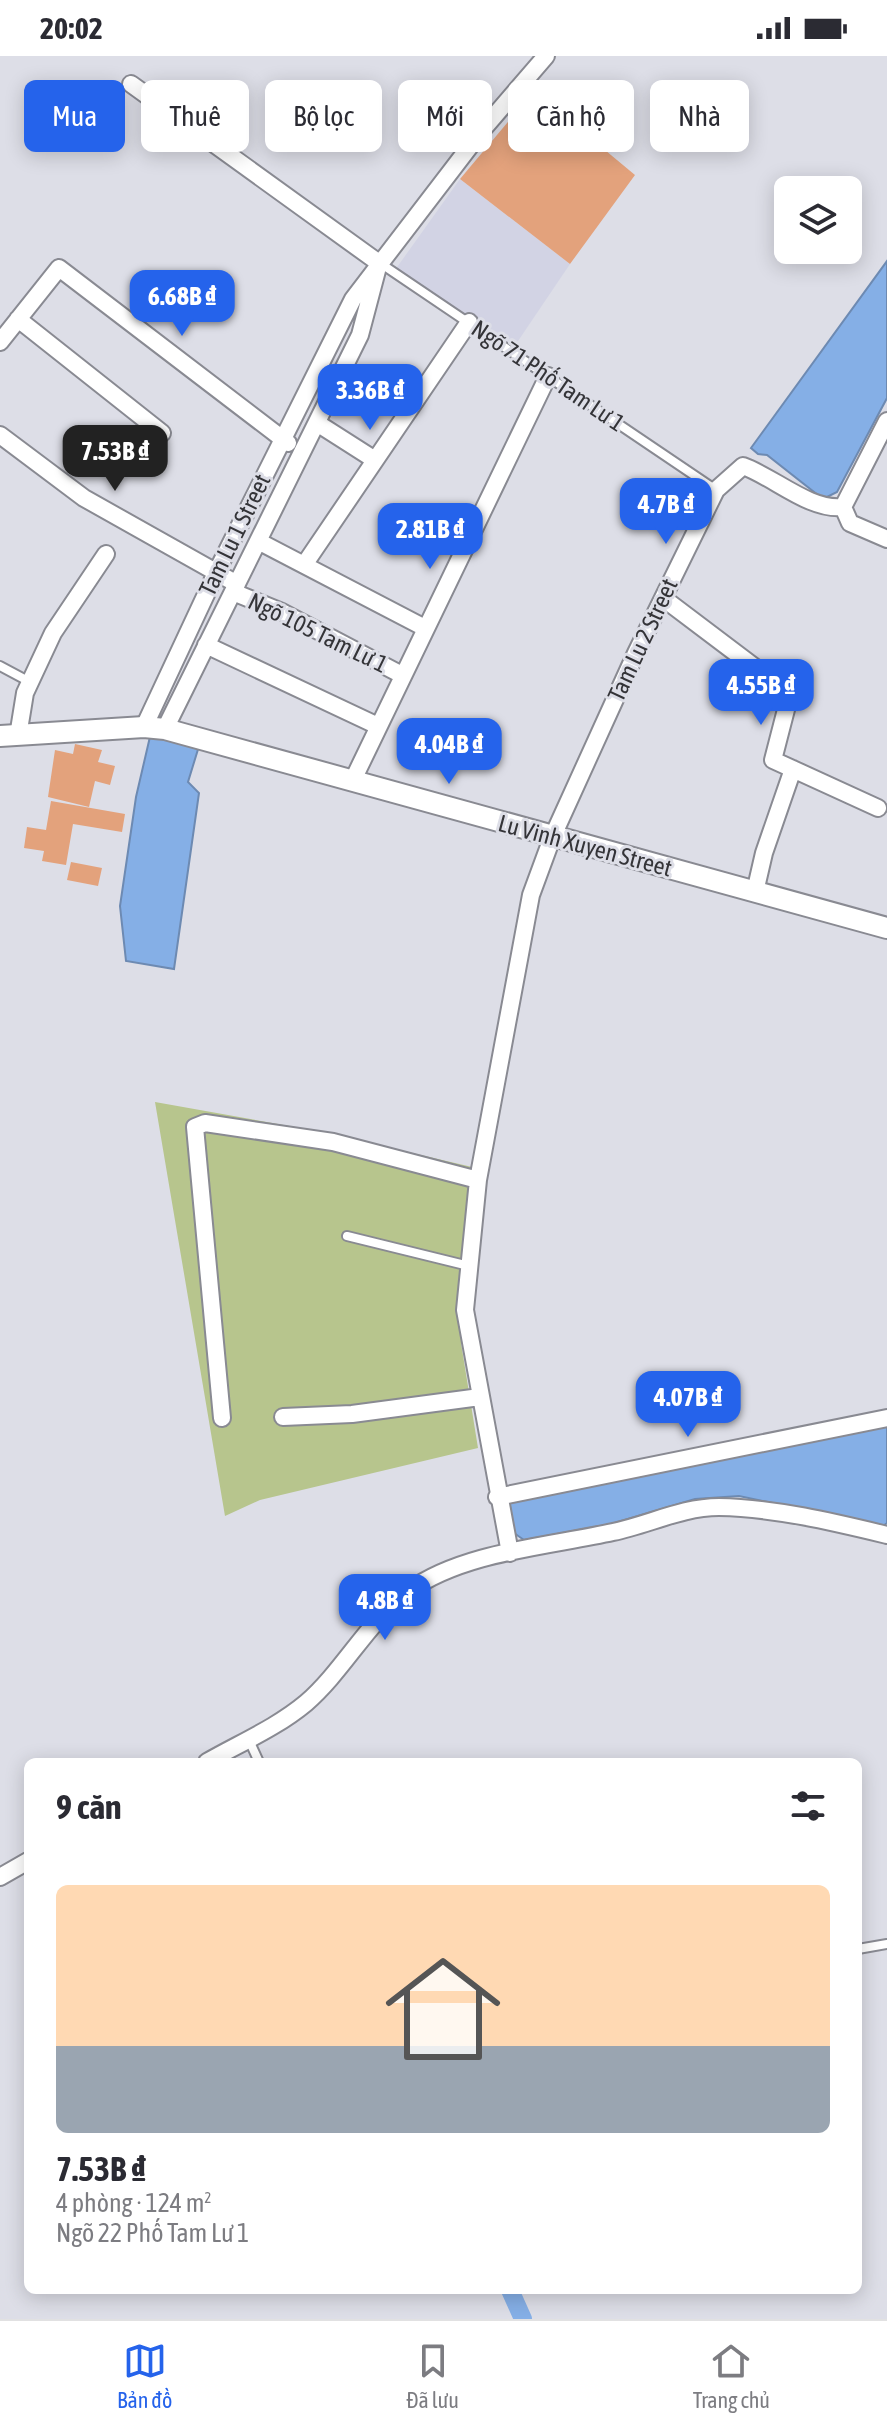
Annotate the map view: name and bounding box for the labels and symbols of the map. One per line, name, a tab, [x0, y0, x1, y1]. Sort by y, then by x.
pin: 6.68B ₫	[108, 270, 256, 338]
street label: Ngõ 71 Phố Tam Lư 1	[467, 315, 630, 437]
pin: 3.36B ₫	[296, 364, 444, 432]
pin: 7.53B ₫	[41, 425, 189, 493]
street label: Tam Lu 1 Street	[193, 469, 276, 600]
pin: 4.7B ₫	[601, 478, 731, 546]
pin: 2.81B ₫	[356, 503, 504, 571]
street label: Tam Lu 2 Street	[602, 574, 683, 705]
street label: Ngõ 105 Tam Lư 1	[244, 587, 392, 678]
pin: 4.55B ₫	[687, 659, 835, 727]
pin: 4.04B ₫	[375, 718, 523, 786]
street label: Lu Vinh Xuyen Street	[495, 809, 675, 882]
pin: 4.07B ₫	[614, 1371, 762, 1439]
pin: 4.8B ₫	[320, 1574, 450, 1642]

